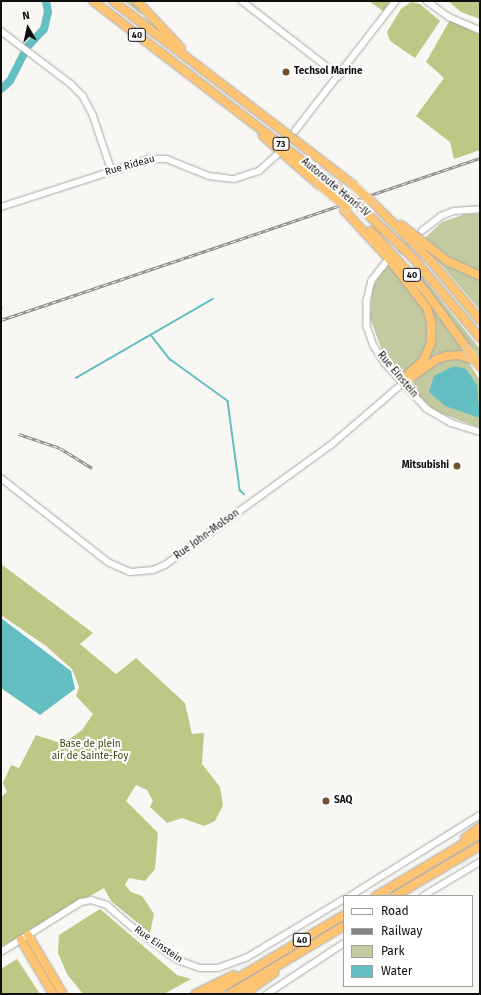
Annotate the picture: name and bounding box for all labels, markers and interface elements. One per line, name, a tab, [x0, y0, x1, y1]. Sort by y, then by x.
north arrow	[8, 8, 48, 48]
text: N	[21, 9, 31, 23]
road number: 40	[127, 28, 147, 42]
place label: Techsol Marine	[294, 66, 362, 78]
marker: Techsol Marine	[281, 67, 291, 77]
road number: 73	[272, 137, 290, 151]
street label: Rue Rideau	[104, 153, 156, 179]
street label: Autoroute Henri-IV	[299, 156, 371, 220]
road number: 40	[402, 268, 422, 282]
street label: Rue Einstein	[374, 350, 420, 400]
place label: Mitsubishi	[402, 460, 449, 472]
marker: Mitsubishi	[452, 461, 462, 471]
street label: Rue John-Molson	[172, 507, 242, 563]
park label: Base de plein air de Sainte-Foy	[52, 738, 128, 762]
place label: SAQ	[334, 795, 352, 807]
marker: SAQ	[321, 796, 331, 806]
legend	[343, 895, 473, 987]
text: Road	[381, 904, 409, 918]
street label: Rue Einstein	[132, 924, 184, 966]
text: Railway	[381, 924, 422, 938]
road number: 40	[292, 933, 312, 947]
text: Park	[381, 944, 405, 958]
text: Water	[381, 964, 412, 978]

